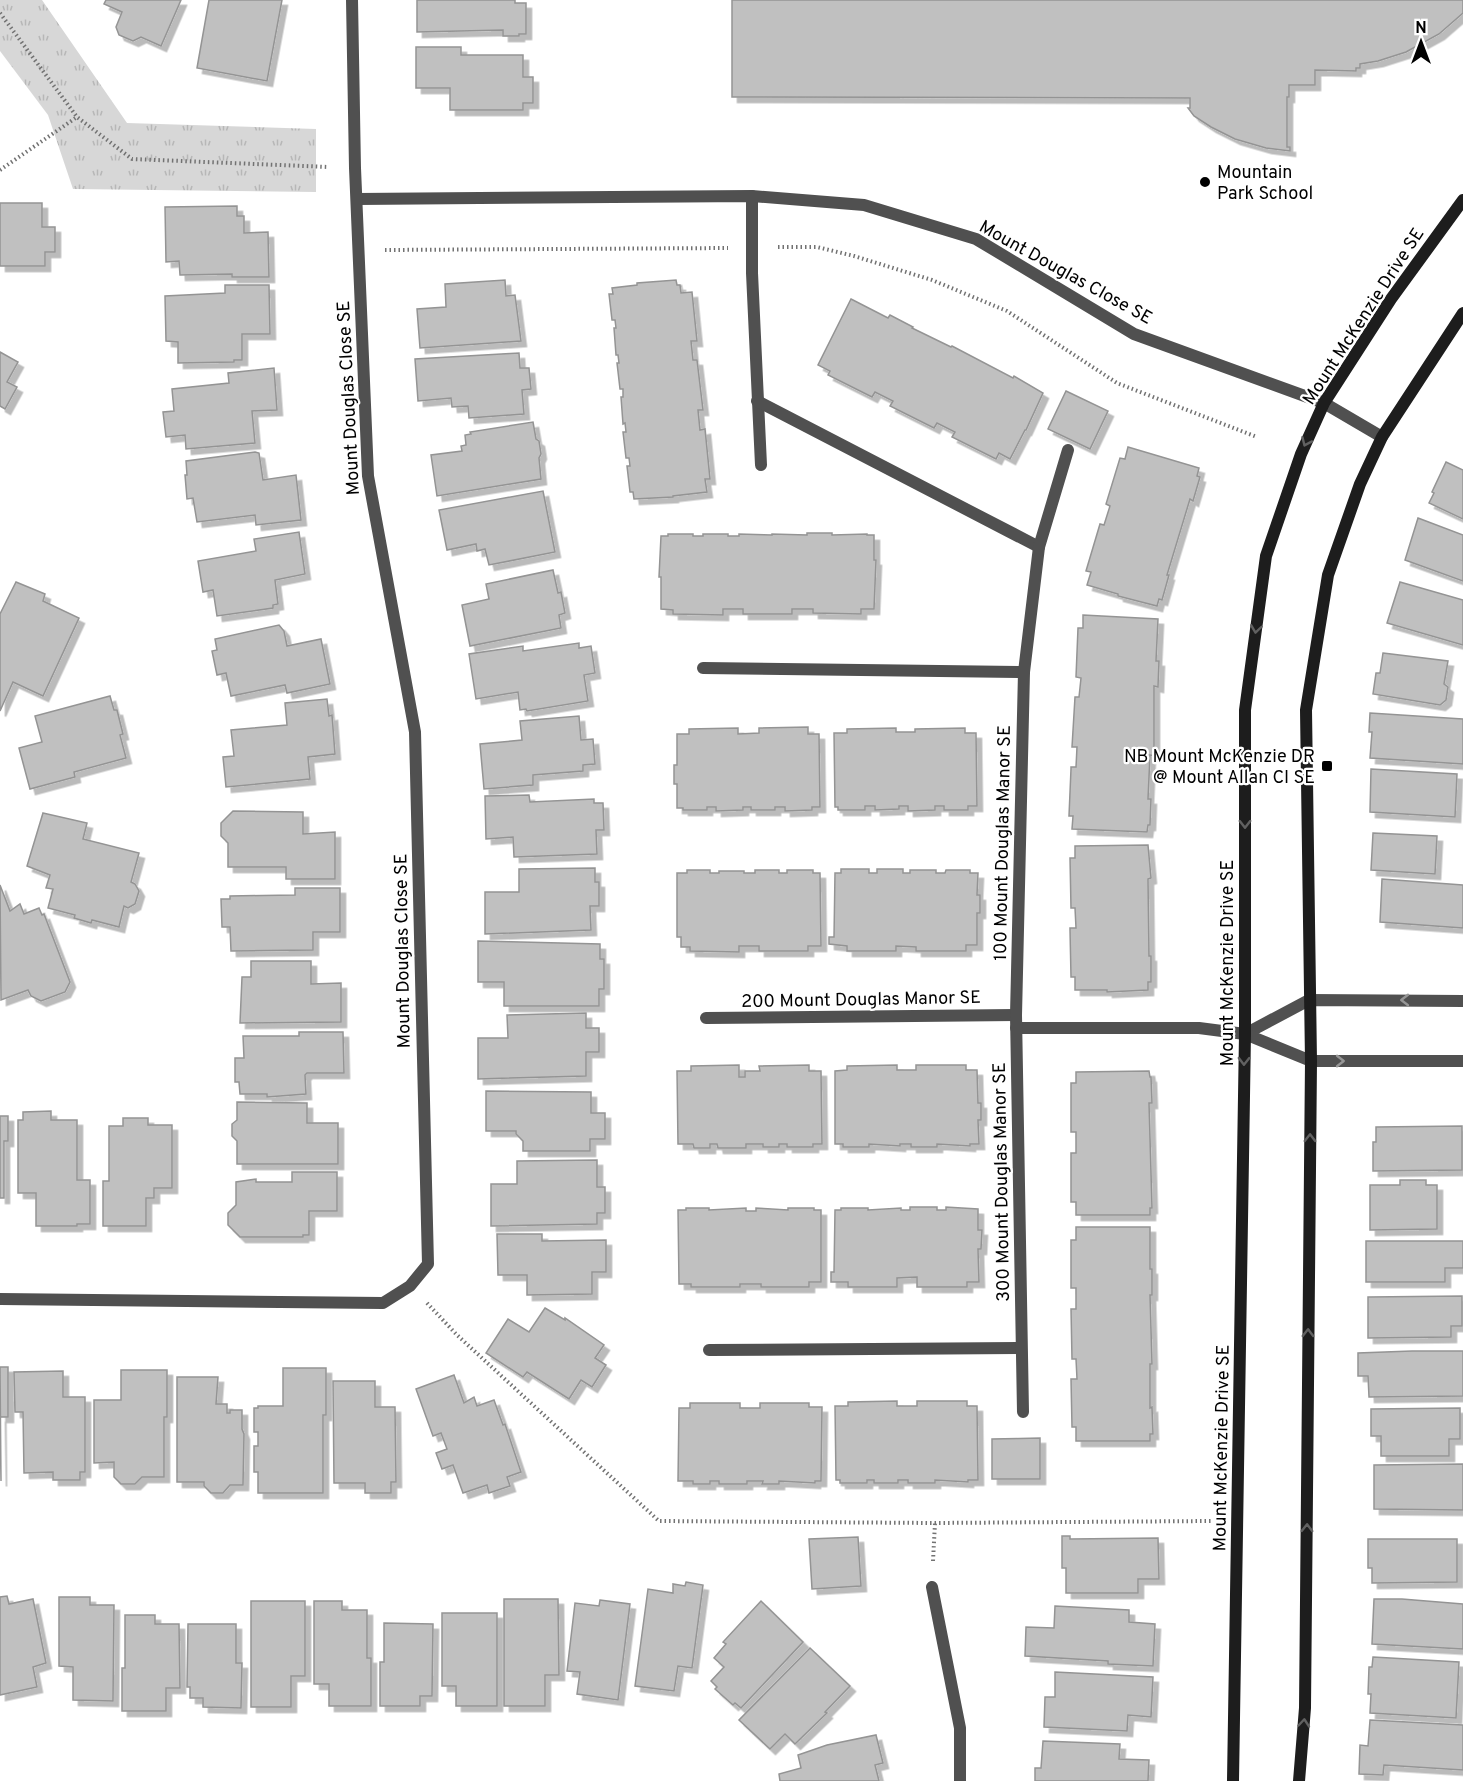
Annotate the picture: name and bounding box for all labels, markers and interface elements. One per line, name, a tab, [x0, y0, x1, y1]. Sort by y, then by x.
north arrow	[1391, 12, 1451, 72]
text: N	[1415, 19, 1427, 39]
place label: Mountain Park School	[1217, 162, 1313, 206]
marker: Mountain Park School	[1198, 175, 1212, 189]
street label: Mount Douglas Close SE	[974, 216, 1156, 331]
street label: Mount McKenzie Drive SE	[1298, 224, 1430, 410]
street label: Mount Douglas Close SE	[333, 300, 366, 496]
one-way arrow	[1301, 436, 1313, 447]
one-way arrow	[1250, 625, 1262, 634]
street label: 100 Mount Douglas Manor SE	[990, 725, 1017, 961]
place label: NB Mount McKenzie DR @ Mount Allan CI SE	[1124, 746, 1315, 790]
marker: NB Mount McKenzie DR @ Mount Allan CI SE	[1320, 759, 1334, 773]
one-way arrow	[1239, 819, 1251, 828]
street label: Mount Douglas Close SE	[390, 853, 417, 1049]
street label: Mount McKenzie Drive SE	[1217, 860, 1240, 1066]
street label: 200 Mount Douglas Manor SE	[741, 987, 981, 1014]
one-way arrow	[1400, 994, 1409, 1006]
one-way arrow	[1335, 1055, 1344, 1067]
one-way arrow	[1238, 1056, 1250, 1065]
street label: 300 Mount Douglas Manor SE	[989, 1062, 1016, 1302]
one-way arrow	[1304, 1133, 1316, 1142]
one-way arrow	[1302, 1328, 1315, 1337]
street label: Mount McKenzie Drive SE	[1209, 1345, 1236, 1552]
one-way arrow	[1300, 1523, 1313, 1532]
one-way arrow	[1297, 1718, 1310, 1727]

